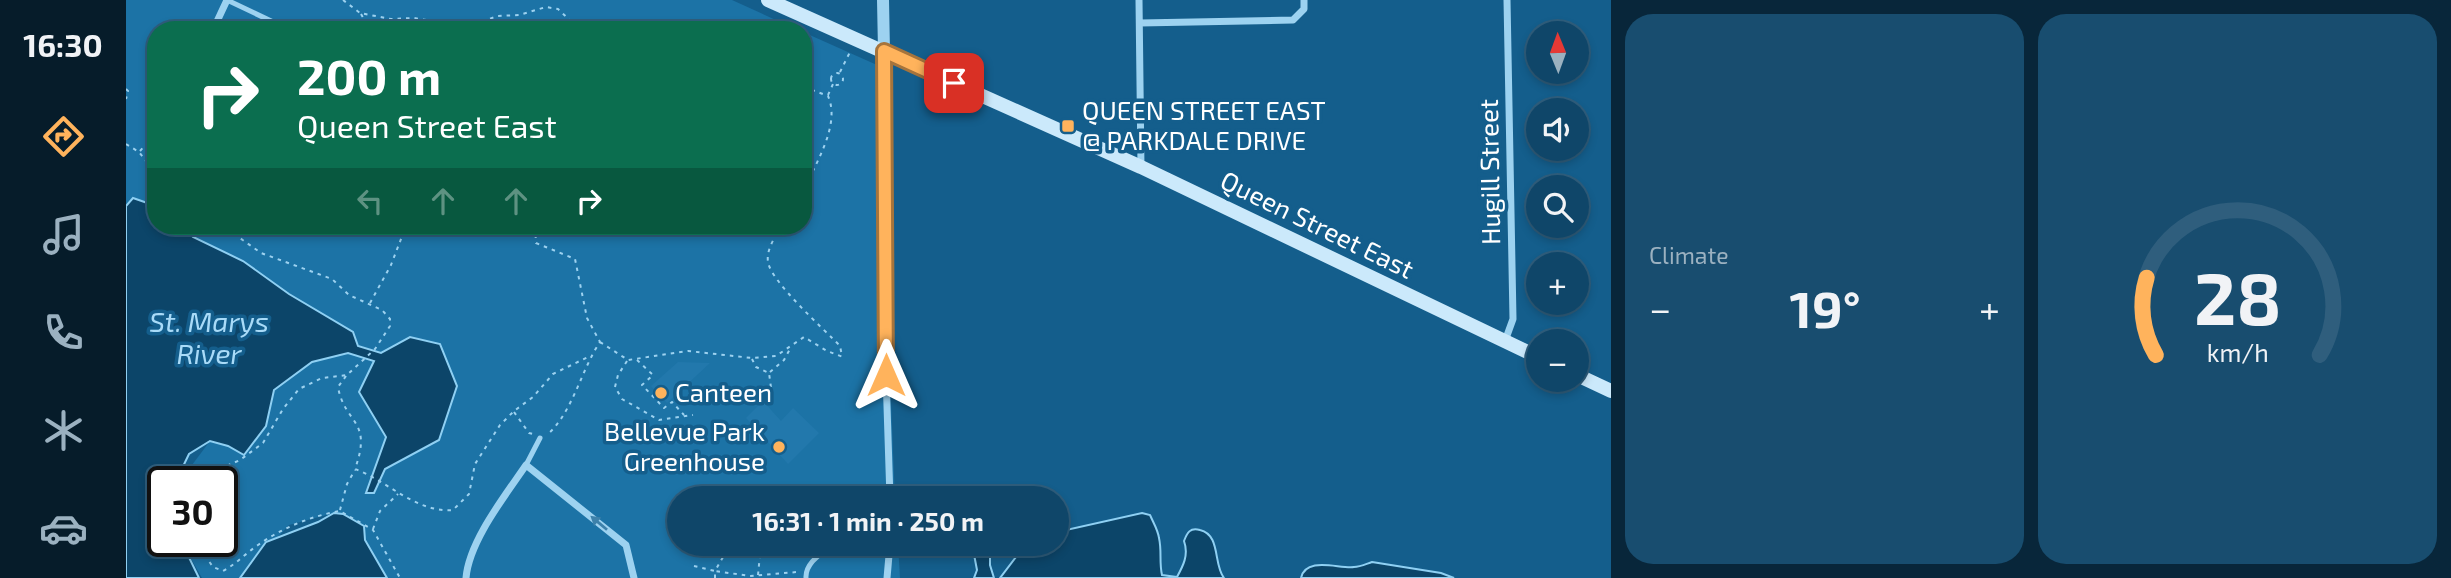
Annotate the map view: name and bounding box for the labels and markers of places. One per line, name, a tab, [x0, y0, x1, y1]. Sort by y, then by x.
pin	[924, 53, 984, 113]
place label: QUEEN STREET EAST @ PARKDALE DRIVE	[1082, 94, 1326, 155]
marker: QUEEN STREET EAST @ PARKDALE DRIVE	[1060, 118, 1076, 134]
place label: Canteen	[675, 376, 772, 407]
marker: Canteen	[653, 385, 669, 401]
place label: Bellevue Park Greenhouse	[604, 415, 765, 476]
marker: Bellevue Park Greenhouse	[771, 439, 787, 455]

